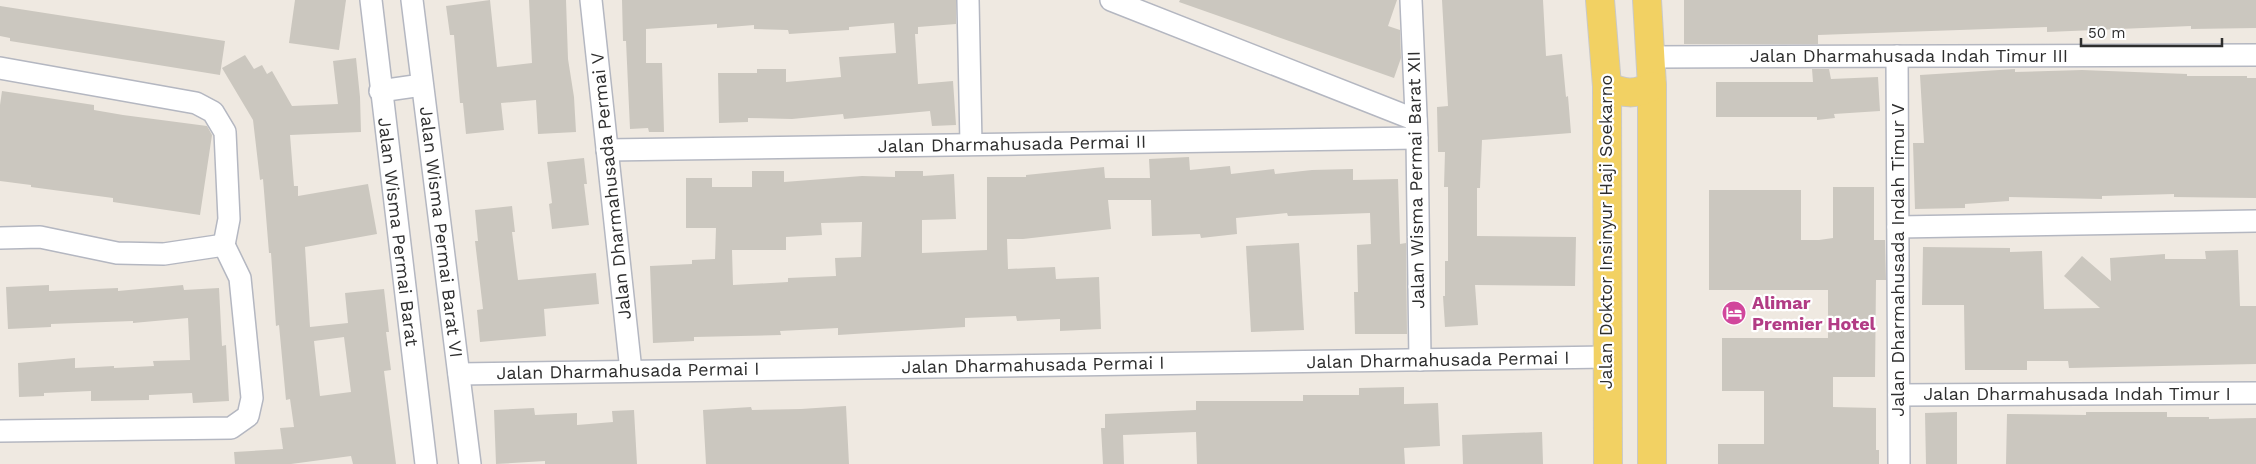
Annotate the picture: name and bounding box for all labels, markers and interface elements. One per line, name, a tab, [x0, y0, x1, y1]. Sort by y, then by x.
scale bar	[2081, 15, 2222, 47]
text: 50 m	[2088, 24, 2125, 42]
street label: Jalan Dharmahusada Indah Timur III	[1750, 45, 2068, 66]
street label: Jalan Dharmahusada Permai V	[586, 51, 635, 321]
street label: Jalan Wisma Permai Barat XII	[1403, 51, 1428, 309]
street label: Jalan Doktor Insinyur Haji Soekarno	[1595, 75, 1616, 389]
street label: Jalan Dharmahusada Indah Timur V	[1887, 103, 1908, 417]
street label: Jalan Wisma Permai Barat VI	[416, 105, 467, 359]
street label: Jalan Wisma Permai Barat	[374, 116, 423, 348]
street label: Jalan Dharmahusada Permai II	[878, 131, 1146, 156]
place label: Alimar Premier Hotel	[1752, 292, 1876, 334]
hotel icon: Alimar Premier Hotel	[1721, 300, 1747, 326]
street label: Jalan Dharmahusada Permai I	[1306, 347, 1570, 372]
street label: Jalan Dharmahusada Permai I	[901, 352, 1165, 377]
street label: Jalan Dharmahusada Permai I	[496, 358, 760, 383]
street label: Jalan Dharmahusada Indah Timur I	[1923, 383, 2231, 404]

